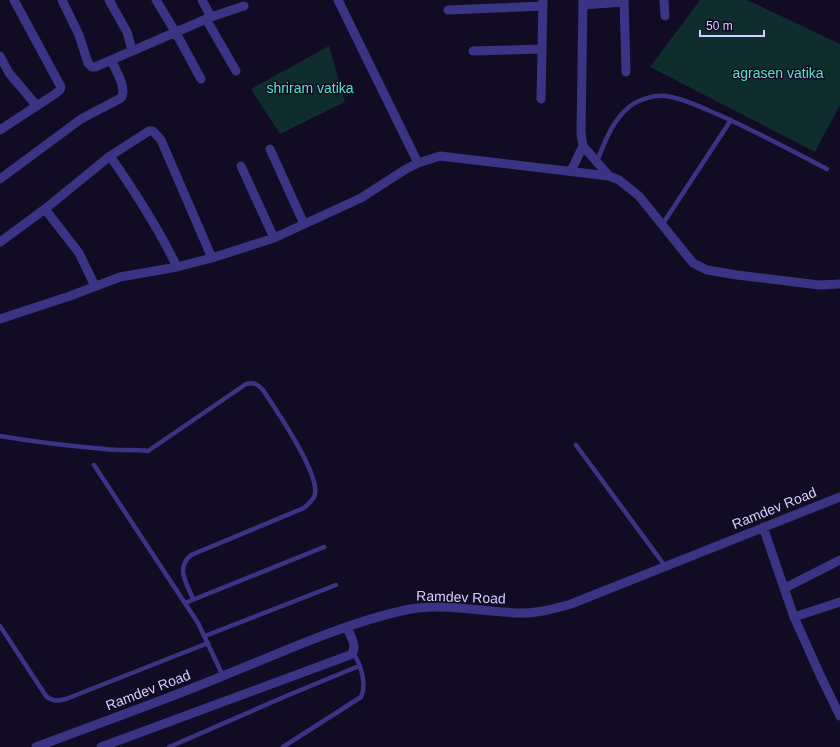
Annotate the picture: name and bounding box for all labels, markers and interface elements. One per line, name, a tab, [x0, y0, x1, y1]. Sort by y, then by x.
scale bar	[700, 12, 764, 38]
text: 50 m	[706, 19, 733, 33]
park label: agrasen vatika	[732, 65, 824, 81]
park label: shriram vatika	[266, 80, 354, 96]
street label: Ramdev Road	[730, 484, 818, 532]
street label: Ramdev Road	[416, 587, 506, 607]
street label: Ramdev Road	[103, 666, 193, 714]

